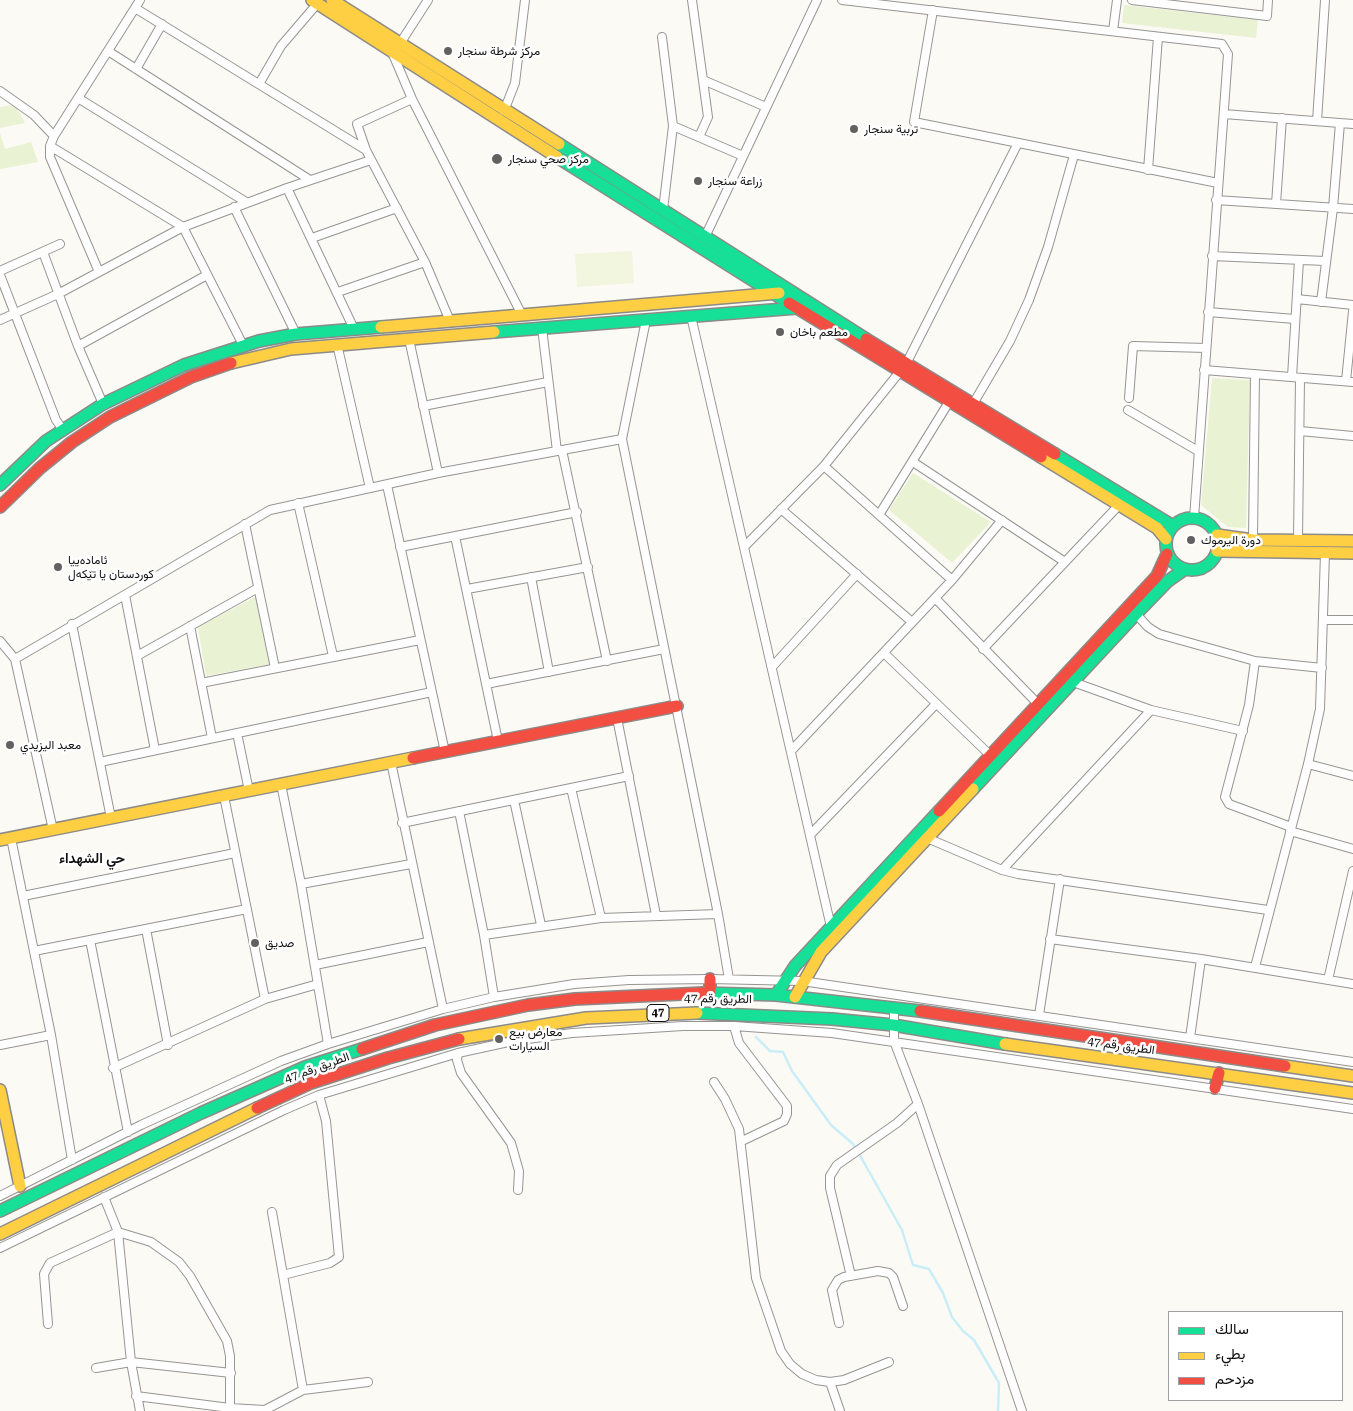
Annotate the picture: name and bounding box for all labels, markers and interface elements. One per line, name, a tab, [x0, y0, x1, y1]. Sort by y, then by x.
place label: مركز شرطة سنجار	[458, 44, 540, 58]
marker: مركز شرطة سنجار	[442, 45, 454, 57]
place label: تربية سنجار	[864, 122, 918, 136]
marker: تربية سنجار	[848, 123, 860, 135]
marker: مركز صحي سنجار	[490, 152, 504, 166]
place label: مركز صحي سنجار	[508, 152, 589, 166]
place label: زراعة سنجار	[708, 174, 762, 188]
marker: زراعة سنجار	[692, 175, 704, 187]
place label: مطعم باخان	[790, 325, 848, 339]
marker: مطعم باخان	[774, 326, 786, 338]
place label: دورة اليرموك	[1201, 533, 1261, 547]
marker: دورة اليرموك	[1185, 534, 1197, 546]
place label: ئامادەییا کوردستان یا تێکەل	[68, 553, 154, 581]
marker: ئامادەییا کوردستان یا تێکەل	[52, 561, 64, 573]
place label: معبد اليزيدي	[20, 738, 81, 752]
marker: معبد اليزيدي	[4, 739, 16, 751]
district label: حي الشهداء	[59, 851, 125, 867]
place label: صديق	[265, 936, 294, 950]
marker: صديق	[249, 937, 261, 949]
street label: الطريق رقم 47	[684, 991, 752, 1007]
road number: 47	[647, 1004, 669, 1021]
place label: معارض بيع السيارات	[509, 1025, 562, 1053]
marker: معارض بيع السيارات	[493, 1033, 505, 1045]
street label: الطريق رقم 47	[1086, 1034, 1156, 1058]
street label: الطريق رقم 47	[283, 1050, 351, 1086]
legend	[1168, 1311, 1343, 1401]
text: سالك	[1215, 1320, 1249, 1338]
text: بطيء	[1215, 1345, 1245, 1363]
text: مزدحم	[1215, 1370, 1254, 1388]

